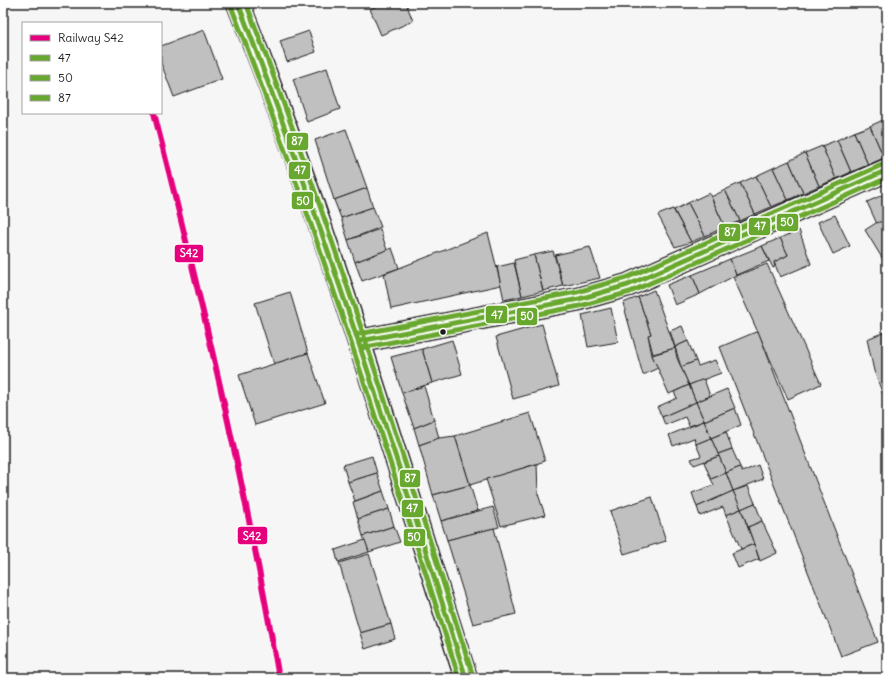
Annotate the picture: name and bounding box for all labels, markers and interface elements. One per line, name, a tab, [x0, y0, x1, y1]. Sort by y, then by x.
legend	[22, 22, 162, 114]
text: Railway S42	[58, 30, 124, 45]
text: 47	[58, 50, 71, 65]
text: 50	[58, 70, 73, 85]
text: 87	[58, 90, 71, 105]
line badge: 87	[286, 132, 309, 151]
text: 87	[291, 134, 303, 148]
line badge: 47	[288, 161, 311, 180]
text: 47	[294, 163, 306, 177]
line badge: 50	[291, 191, 314, 210]
text: 50	[296, 194, 310, 208]
line badge: 50	[776, 213, 799, 232]
text: 50	[780, 215, 794, 229]
line badge: 47	[748, 217, 771, 236]
text: 47	[754, 219, 766, 233]
line badge: 87	[718, 223, 741, 242]
text: 87	[724, 225, 736, 239]
line badge: S42	[174, 244, 204, 263]
text: S42	[180, 246, 198, 260]
line badge: 47	[485, 305, 508, 324]
line badge: 50	[516, 307, 538, 326]
text: 47	[491, 308, 503, 322]
text: 50	[520, 309, 534, 323]
unlabelled marker	[438, 327, 448, 337]
line badge: 87	[399, 469, 421, 488]
text: 87	[404, 471, 416, 485]
line badge: 47	[401, 499, 424, 518]
text: 47	[406, 501, 418, 515]
line badge: S42	[237, 526, 268, 545]
line badge: 50	[403, 528, 426, 547]
text: S42	[243, 529, 261, 543]
text: 50	[407, 530, 421, 544]

